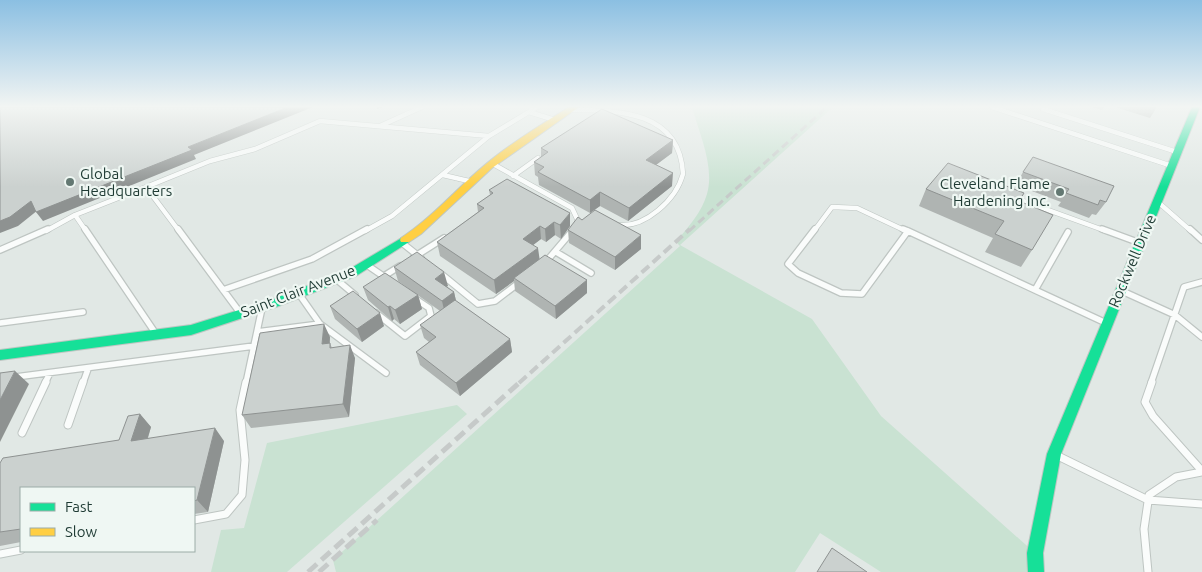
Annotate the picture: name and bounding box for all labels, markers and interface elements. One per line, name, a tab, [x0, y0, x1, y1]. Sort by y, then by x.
place label: Global Headquarters	[80, 165, 172, 199]
place label: Cleveland Flame Hardening Inc.	[940, 175, 1050, 209]
marker: Global Headquarters	[64, 176, 76, 188]
marker: Cleveland Flame Hardening Inc.	[1054, 186, 1066, 198]
street label: Rockwell Drive	[1105, 212, 1159, 310]
street label: Saint Clair Avenue	[238, 261, 358, 321]
legend	[20, 487, 195, 552]
text: Fast	[65, 498, 93, 515]
text: Slow	[65, 523, 98, 540]

